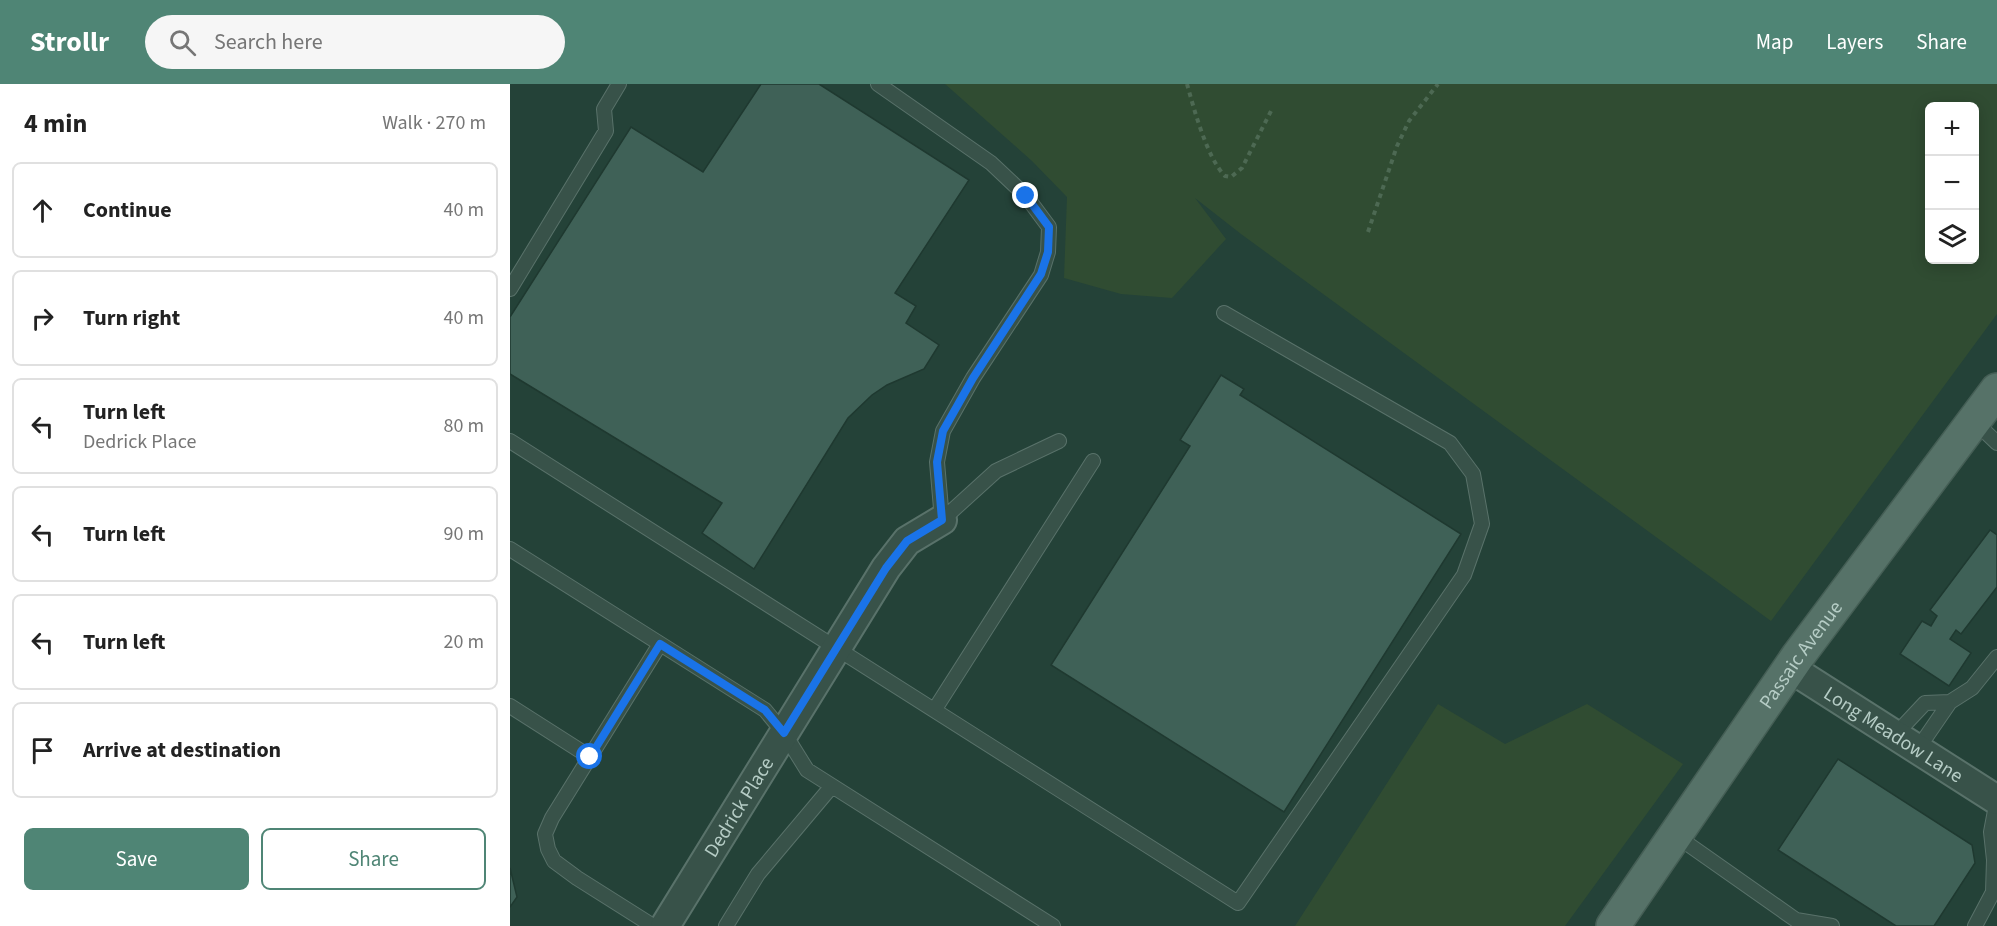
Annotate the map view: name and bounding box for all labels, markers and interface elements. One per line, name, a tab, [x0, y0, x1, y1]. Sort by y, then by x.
search box	[145, 15, 565, 69]
text: Strollr	[30, 22, 109, 62]
icon: search	[166, 26, 199, 59]
text: Search here	[214, 26, 323, 58]
text: Map	[1756, 27, 1793, 57]
text: Layers	[1826, 27, 1883, 57]
text: Share	[1916, 27, 1967, 57]
map controls	[1925, 102, 1979, 264]
button: +	[1925, 102, 1979, 156]
text: 4 min	[24, 105, 87, 142]
text: Walk · 270 m	[382, 109, 486, 137]
button: −	[1925, 156, 1979, 210]
route end	[1012, 182, 1038, 208]
icon: ahead	[26, 194, 59, 227]
text: Continue	[83, 194, 172, 226]
text: 40 m	[444, 196, 484, 224]
button: layers	[1925, 210, 1979, 264]
icon: right	[26, 302, 59, 335]
text: Turn right	[83, 302, 180, 334]
text: 40 m	[444, 304, 484, 332]
text: Turn left	[83, 396, 165, 428]
icon: left	[26, 410, 59, 443]
text: 80 m	[444, 412, 484, 440]
text: Dedrick Place	[83, 428, 196, 456]
icon: left	[26, 518, 59, 551]
text: Turn left	[83, 518, 165, 550]
text: 90 m	[444, 520, 484, 548]
street label: Passaic Avenue	[1753, 595, 1850, 715]
icon: left	[26, 626, 59, 659]
text: Turn left	[83, 626, 165, 658]
text: 20 m	[444, 628, 484, 656]
street label: Long Meadow Lane	[1818, 680, 1968, 790]
icon: arrive	[26, 734, 59, 767]
text: Arrive at destination	[83, 734, 281, 766]
route start	[576, 743, 602, 769]
street label: Dedrick Place	[698, 752, 781, 863]
button: Save	[24, 828, 249, 890]
button: Share	[261, 828, 486, 890]

